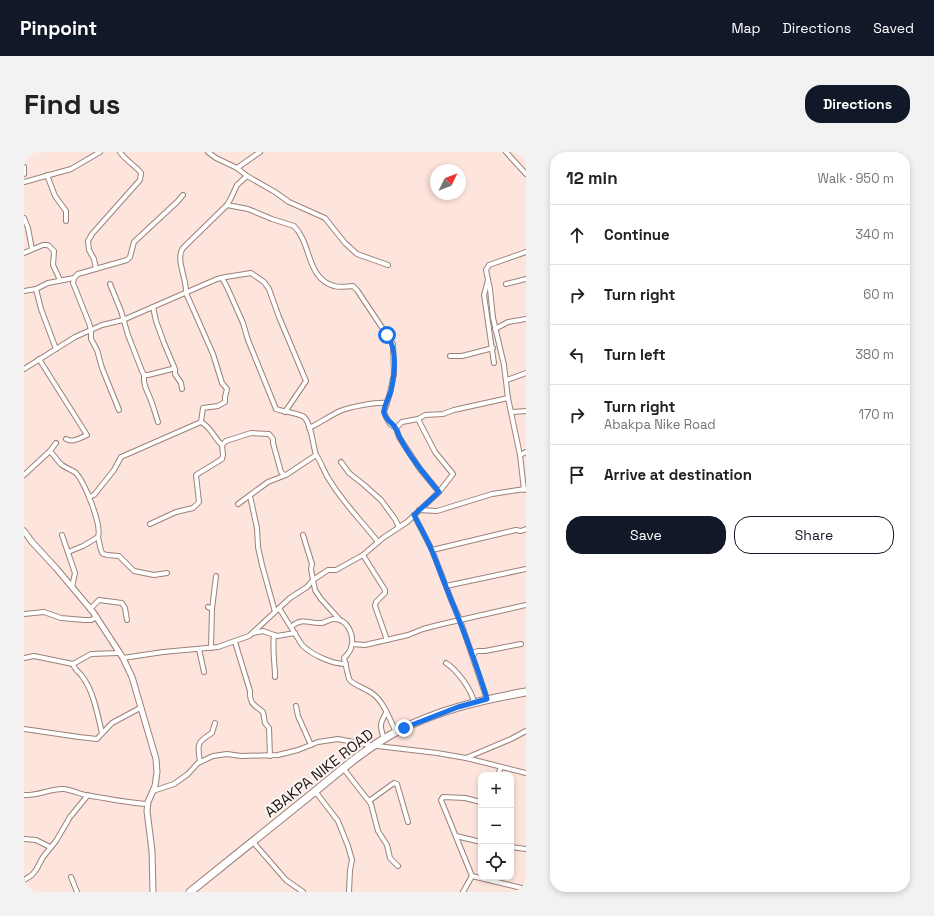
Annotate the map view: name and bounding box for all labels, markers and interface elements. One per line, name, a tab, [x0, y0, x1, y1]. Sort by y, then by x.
text: Pinpoint	[20, 16, 97, 41]
text: Map	[731, 19, 761, 37]
text: Directions	[783, 19, 851, 37]
text: Saved	[873, 19, 914, 37]
button: Directions	[805, 85, 910, 123]
text: Find us	[24, 86, 121, 122]
north arrow	[430, 164, 466, 200]
text: 12 min	[566, 167, 618, 189]
text: Walk · 950 m	[817, 170, 894, 187]
icon: ahead	[566, 224, 588, 246]
text: Continue	[604, 225, 670, 244]
text: 340 m	[855, 226, 894, 243]
icon: right	[566, 284, 588, 306]
text: Turn right	[604, 285, 675, 304]
text: 60 m	[863, 286, 894, 303]
route start	[378, 326, 396, 344]
icon: left	[566, 344, 588, 366]
text: Turn left	[604, 345, 666, 364]
text: 380 m	[855, 346, 894, 363]
text: Turn right	[604, 397, 675, 416]
icon: right	[566, 404, 588, 426]
text: 170 m	[858, 406, 894, 423]
text: Abakpa Nike Road	[604, 416, 716, 433]
icon: arrive	[566, 464, 588, 486]
text: Arrive at destination	[604, 465, 752, 484]
button: Save	[566, 516, 726, 554]
button: Share	[734, 516, 894, 554]
route end	[395, 719, 413, 737]
street label: ABAKPA NIKE ROAD	[260, 724, 377, 821]
map controls	[478, 772, 514, 880]
button: +	[478, 772, 514, 808]
button: −	[478, 808, 514, 844]
button: locate	[478, 844, 514, 880]

